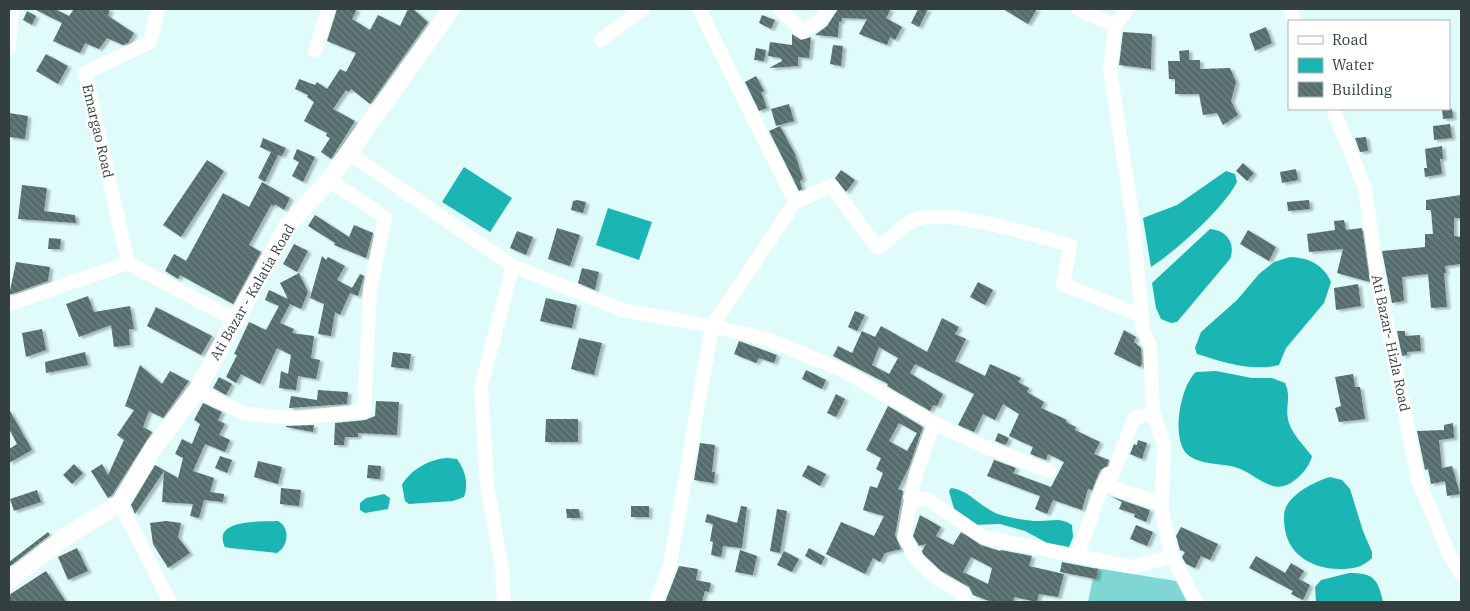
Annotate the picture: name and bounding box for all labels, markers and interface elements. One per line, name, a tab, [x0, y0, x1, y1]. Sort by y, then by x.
legend	[1288, 20, 1450, 110]
text: Road	[1332, 30, 1368, 49]
text: Water	[1332, 55, 1374, 74]
text: Building	[1332, 80, 1392, 99]
street label: Emargao Road	[78, 82, 118, 180]
street label: Ati Bazar - Kalatia Road	[206, 220, 299, 363]
street label: Ati Bazar- Hizla Road	[1368, 273, 1414, 414]

